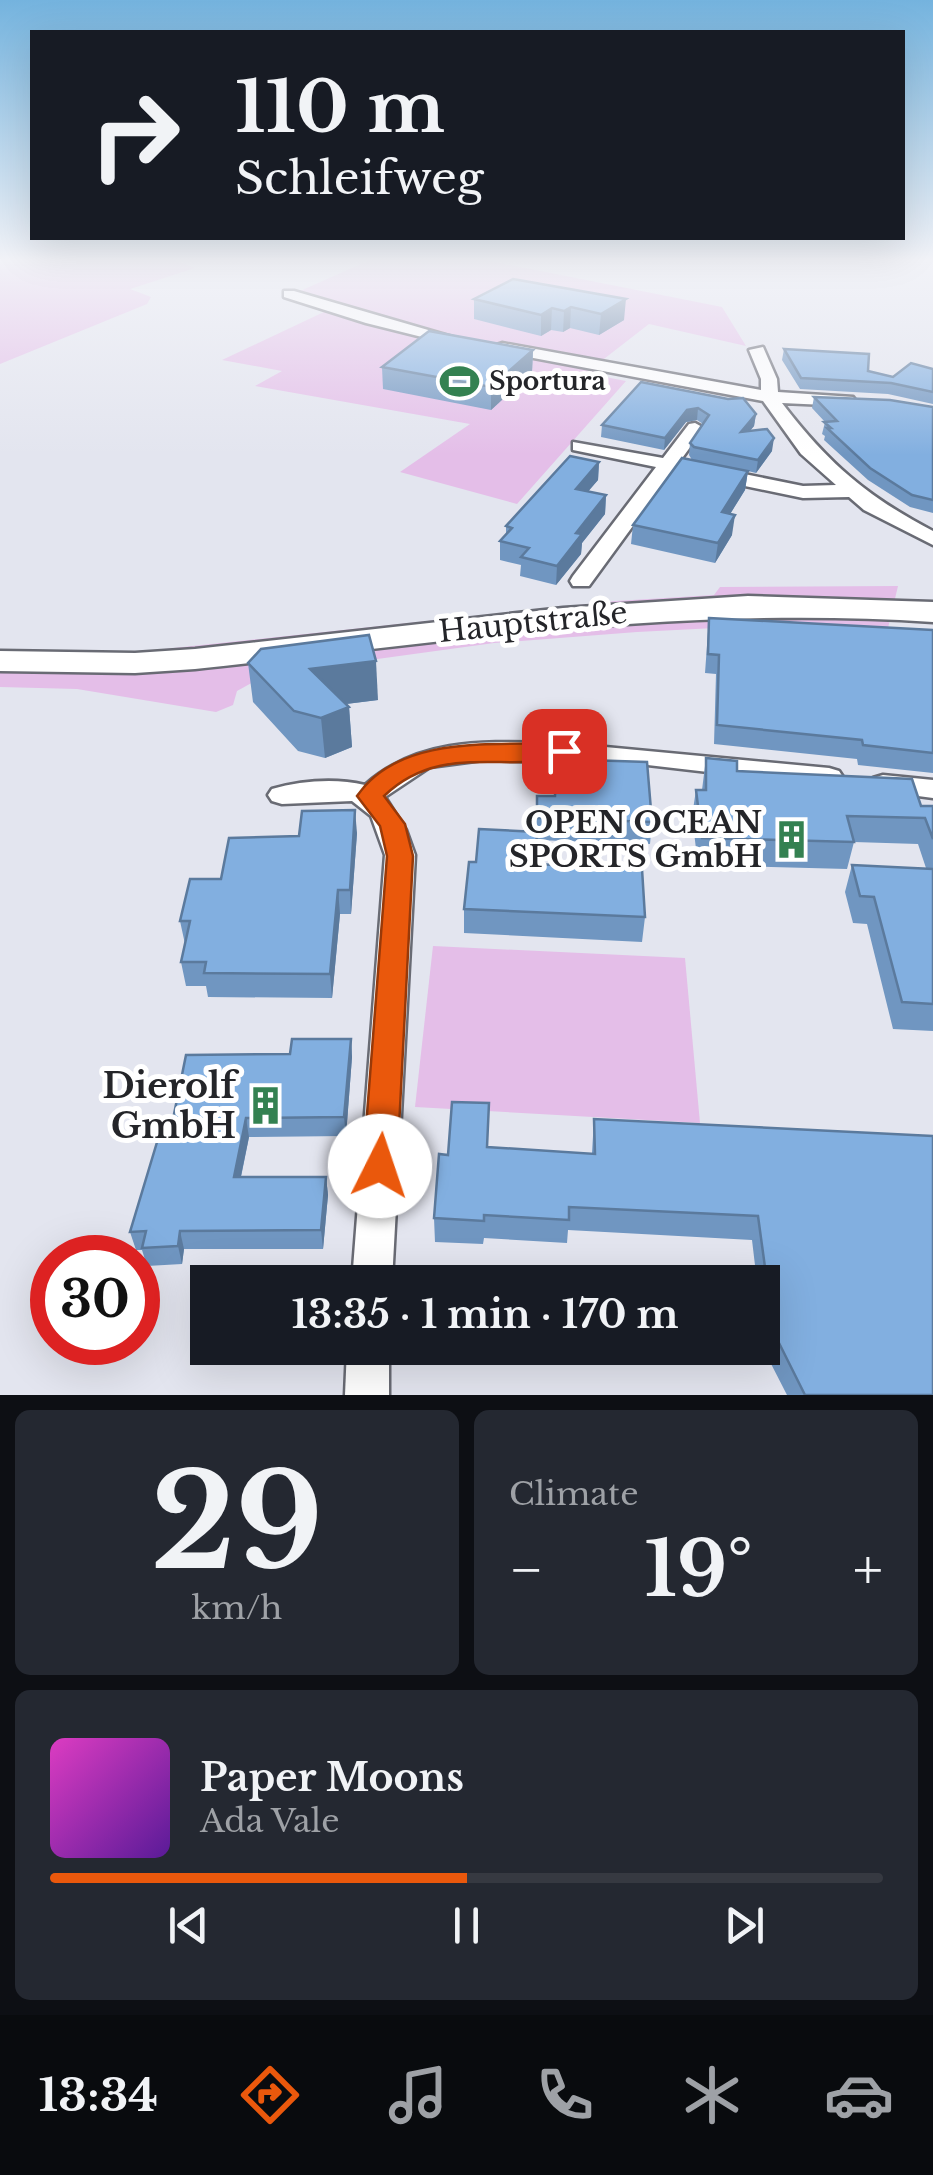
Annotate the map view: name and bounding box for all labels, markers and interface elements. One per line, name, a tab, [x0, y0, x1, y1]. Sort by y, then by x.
text: 110 m	[235, 64, 445, 151]
icon: right	[70, 70, 200, 200]
text: Schleifweg	[235, 150, 484, 206]
sports icon: Sportura	[438, 360, 480, 402]
place label: Sportura	[489, 366, 607, 397]
street label: Hauptstraße	[437, 594, 629, 650]
pin	[522, 709, 607, 794]
icon: arrive	[537, 724, 592, 779]
place label: OPEN OCEAN SPORTS GmbH	[509, 804, 762, 875]
building icon: OPEN OCEAN SPORTS GmbH	[771, 818, 813, 860]
place label: Dierolf GmbH	[102, 1064, 239, 1147]
building icon: Dierolf GmbH	[245, 1084, 287, 1126]
position arrow	[328, 1114, 432, 1218]
speed limit sign: 30	[30, 1235, 160, 1365]
text: 13:35 · 1 min · 170 m	[291, 1291, 679, 1338]
text: 29	[151, 1442, 323, 1603]
text: Climate	[509, 1474, 638, 1514]
text: 19°	[644, 1523, 752, 1616]
text: −	[509, 1536, 544, 1604]
text: +	[853, 1536, 883, 1604]
text: km/h	[192, 1588, 282, 1628]
text: Paper Moons	[200, 1754, 464, 1801]
text: Ada Vale	[200, 1801, 340, 1841]
icon: previous	[161, 1898, 216, 1953]
icon: pause	[439, 1898, 494, 1953]
icon: next	[717, 1898, 772, 1953]
icon: directions	[235, 2060, 305, 2130]
icon: music	[383, 2060, 453, 2130]
icon: phone	[530, 2060, 600, 2130]
icon: climate	[677, 2060, 747, 2130]
icon: car	[824, 2060, 894, 2130]
text: 13:34	[39, 2067, 158, 2123]

